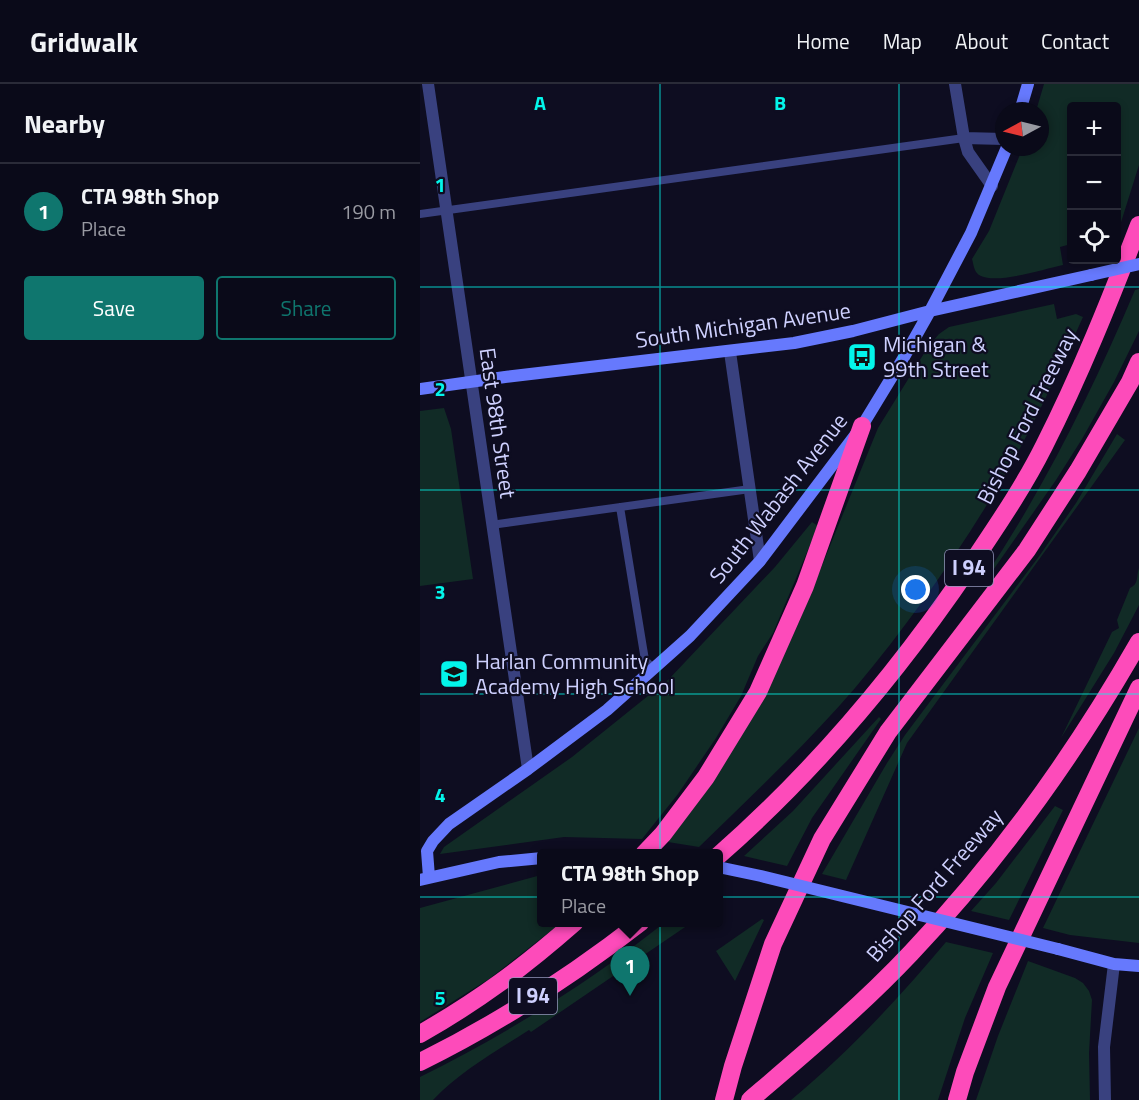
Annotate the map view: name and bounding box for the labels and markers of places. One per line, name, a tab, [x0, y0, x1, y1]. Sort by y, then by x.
place label: Michigan & 99th Street	[883, 327, 989, 386]
bus stop icon: Michigan & 99th Street	[846, 341, 878, 373]
place label: Harlan Community Academy High School	[475, 644, 674, 703]
school or university icon: Harlan Community Academy High School	[438, 658, 470, 690]
pin: 1	[610, 946, 650, 996]

